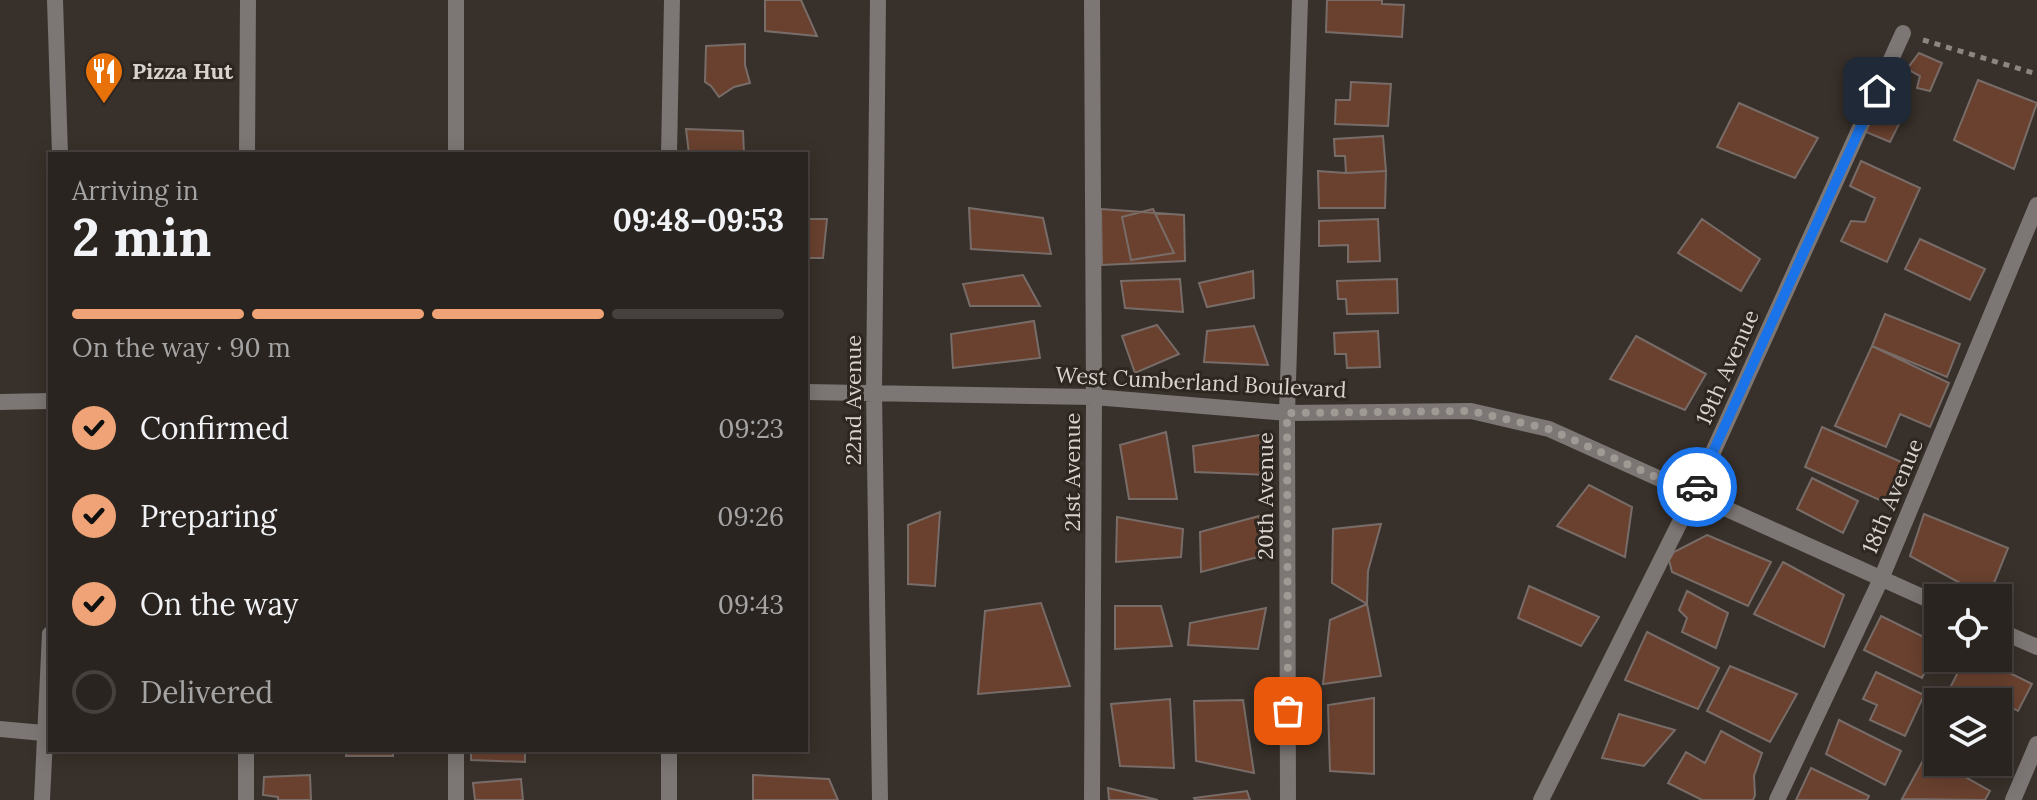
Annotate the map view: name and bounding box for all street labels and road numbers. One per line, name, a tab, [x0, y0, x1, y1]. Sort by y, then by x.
street label: 19th Avenue	[1689, 305, 1765, 429]
street label: 22nd Avenue	[839, 335, 867, 465]
street label: West Cumberland Boulevard	[1055, 360, 1347, 404]
street label: 21st Avenue	[1058, 412, 1086, 531]
street label: 20th Avenue	[1251, 432, 1279, 560]
street label: 18th Avenue	[1855, 434, 1929, 558]

